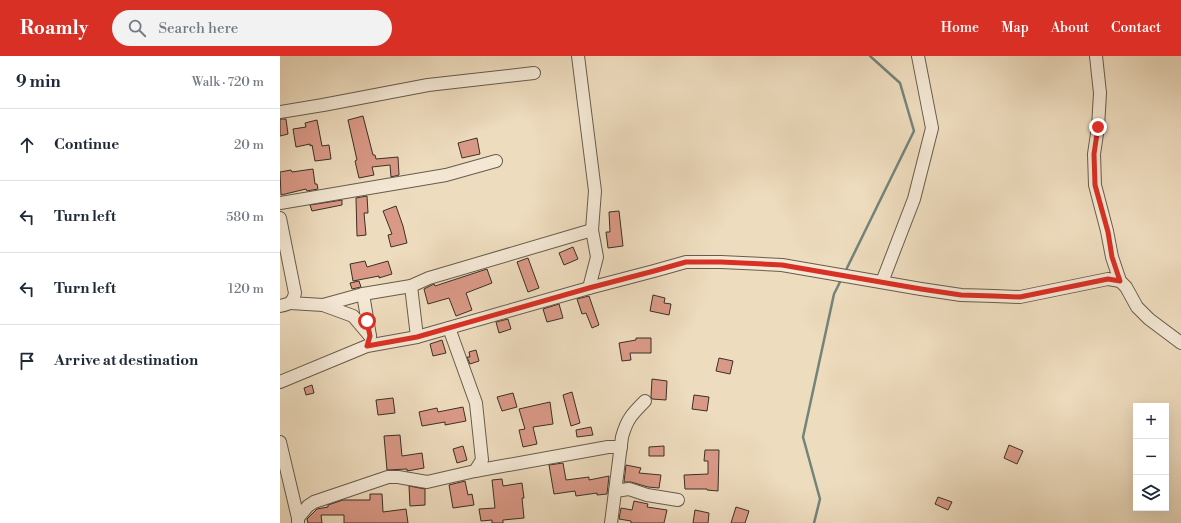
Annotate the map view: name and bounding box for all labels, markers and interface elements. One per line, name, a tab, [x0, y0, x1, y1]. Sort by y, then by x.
search box	[112, 10, 392, 46]
text: Roamly	[20, 16, 88, 40]
icon: search	[126, 17, 148, 39]
text: Search here	[158, 19, 238, 38]
text: Home	[941, 19, 979, 37]
text: Map	[1001, 19, 1029, 37]
text: About	[1051, 19, 1089, 37]
text: Contact	[1111, 19, 1161, 37]
text: 9 min	[16, 71, 61, 93]
text: Walk · 720 m	[192, 74, 264, 90]
route end	[1089, 118, 1107, 136]
icon: ahead	[16, 134, 38, 156]
text: Continue	[54, 135, 119, 154]
text: 20 m	[234, 137, 264, 153]
icon: left	[16, 206, 38, 228]
text: Turn left	[54, 207, 116, 226]
text: 580 m	[226, 209, 264, 225]
icon: left	[16, 278, 38, 300]
text: Turn left	[54, 279, 116, 298]
text: 120 m	[228, 281, 264, 297]
route start	[358, 312, 376, 330]
icon: arrive	[16, 350, 38, 372]
text: Arrive at destination	[54, 351, 198, 370]
map controls	[1133, 403, 1169, 511]
button: +	[1133, 403, 1169, 439]
button: −	[1133, 439, 1169, 475]
button: layers	[1133, 475, 1169, 511]

